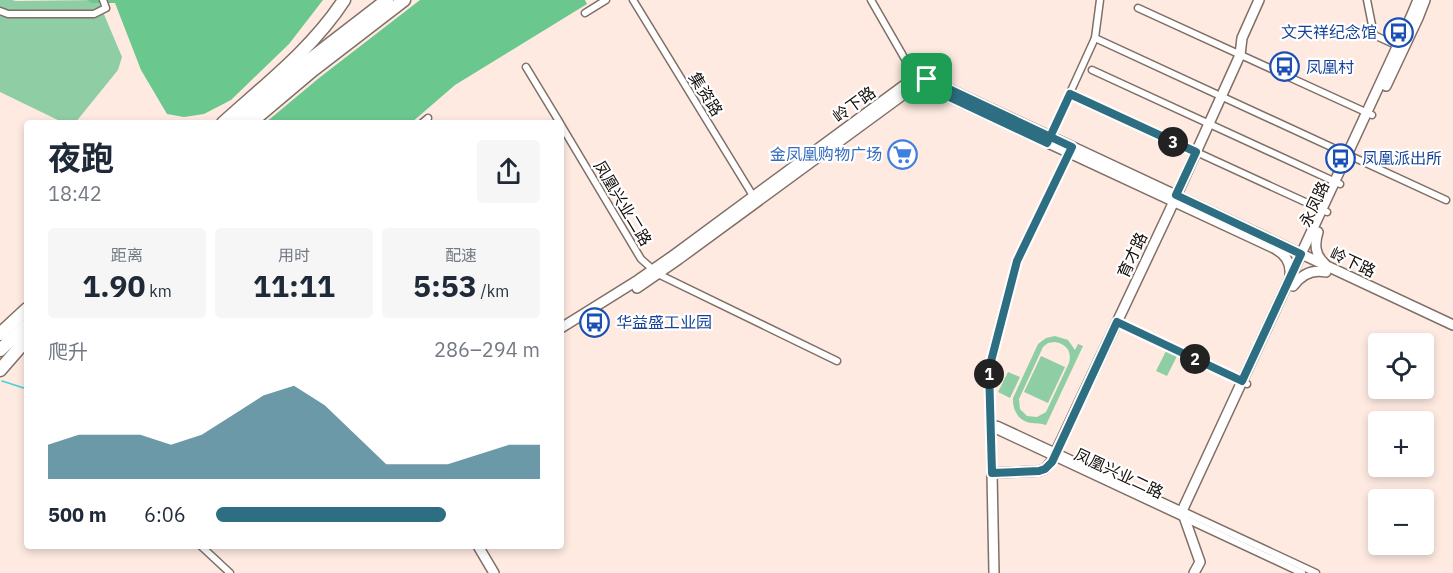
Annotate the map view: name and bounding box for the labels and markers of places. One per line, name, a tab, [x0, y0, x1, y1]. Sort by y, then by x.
bus stop icon: 文天祥纪念馆	[1382, 16, 1414, 48]
place label: 文天祥纪念馆	[1281, 22, 1377, 42]
bus stop icon: 凤凰村	[1269, 51, 1301, 83]
pin	[901, 53, 952, 104]
place label: 凤凰村	[1306, 57, 1354, 77]
pin: 3	[1158, 127, 1188, 157]
supermarket icon: 金凤凰购物广场	[887, 138, 919, 170]
bus stop icon: 凤凰派出所	[1325, 142, 1357, 174]
place label: 金凤凰购物广场	[770, 144, 882, 164]
place label: 凤凰派出所	[1362, 148, 1442, 168]
bus stop icon: 华益盛工业园	[579, 306, 611, 338]
place label: 华益盛工业园	[616, 312, 712, 332]
pin: 2	[1180, 344, 1210, 374]
pin: 1	[974, 359, 1004, 389]

